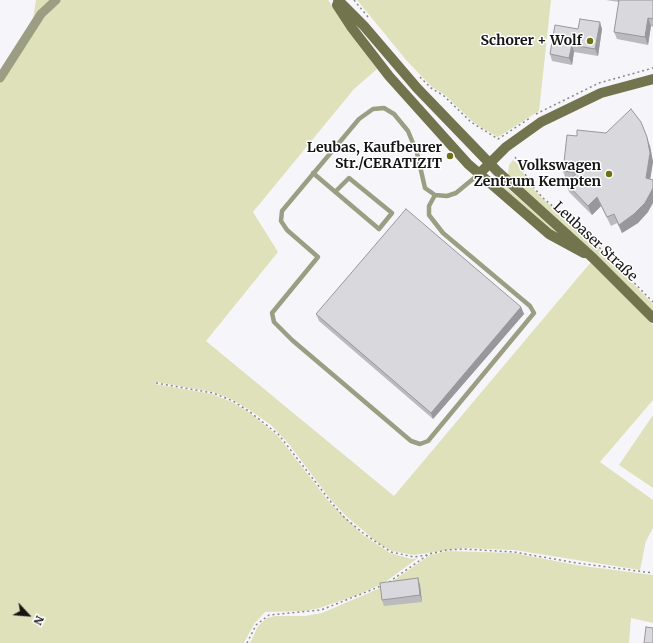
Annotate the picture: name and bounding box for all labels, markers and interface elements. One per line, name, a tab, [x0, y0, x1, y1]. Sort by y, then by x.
place label: Schorer + Wolf	[480, 33, 582, 49]
marker: Schorer + Wolf	[585, 36, 595, 46]
place label: Leubas, Kaufbeurer Str./CERATIZIT	[307, 140, 442, 172]
marker: Leubas, Kaufbeurer Str./CERATIZIT	[445, 151, 455, 161]
place label: Volkswagen Zentrum Kempten	[474, 158, 601, 190]
marker: Volkswagen Zentrum Kempten	[604, 169, 614, 179]
street label: Leubaser Straße	[550, 199, 640, 285]
north arrow	[8, 595, 48, 635]
text: N	[31, 613, 47, 627]

